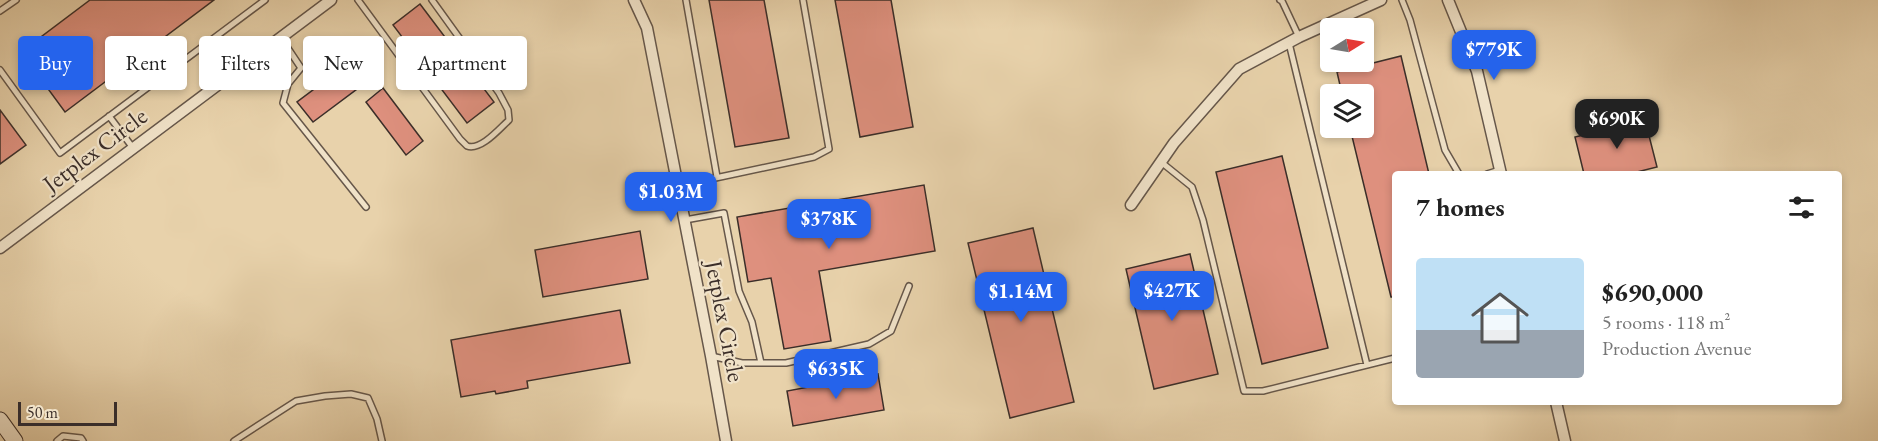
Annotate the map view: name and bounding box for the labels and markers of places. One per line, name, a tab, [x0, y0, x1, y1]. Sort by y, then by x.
pin: $779K	[1452, 30, 1536, 81]
pin: $690K	[1575, 99, 1659, 150]
pin: $1.03M	[622, 172, 720, 223]
pin: $378K	[787, 199, 871, 250]
pin: $427K	[1130, 271, 1214, 322]
pin: $1.14M	[972, 272, 1070, 323]
pin: $635K	[794, 349, 878, 400]

